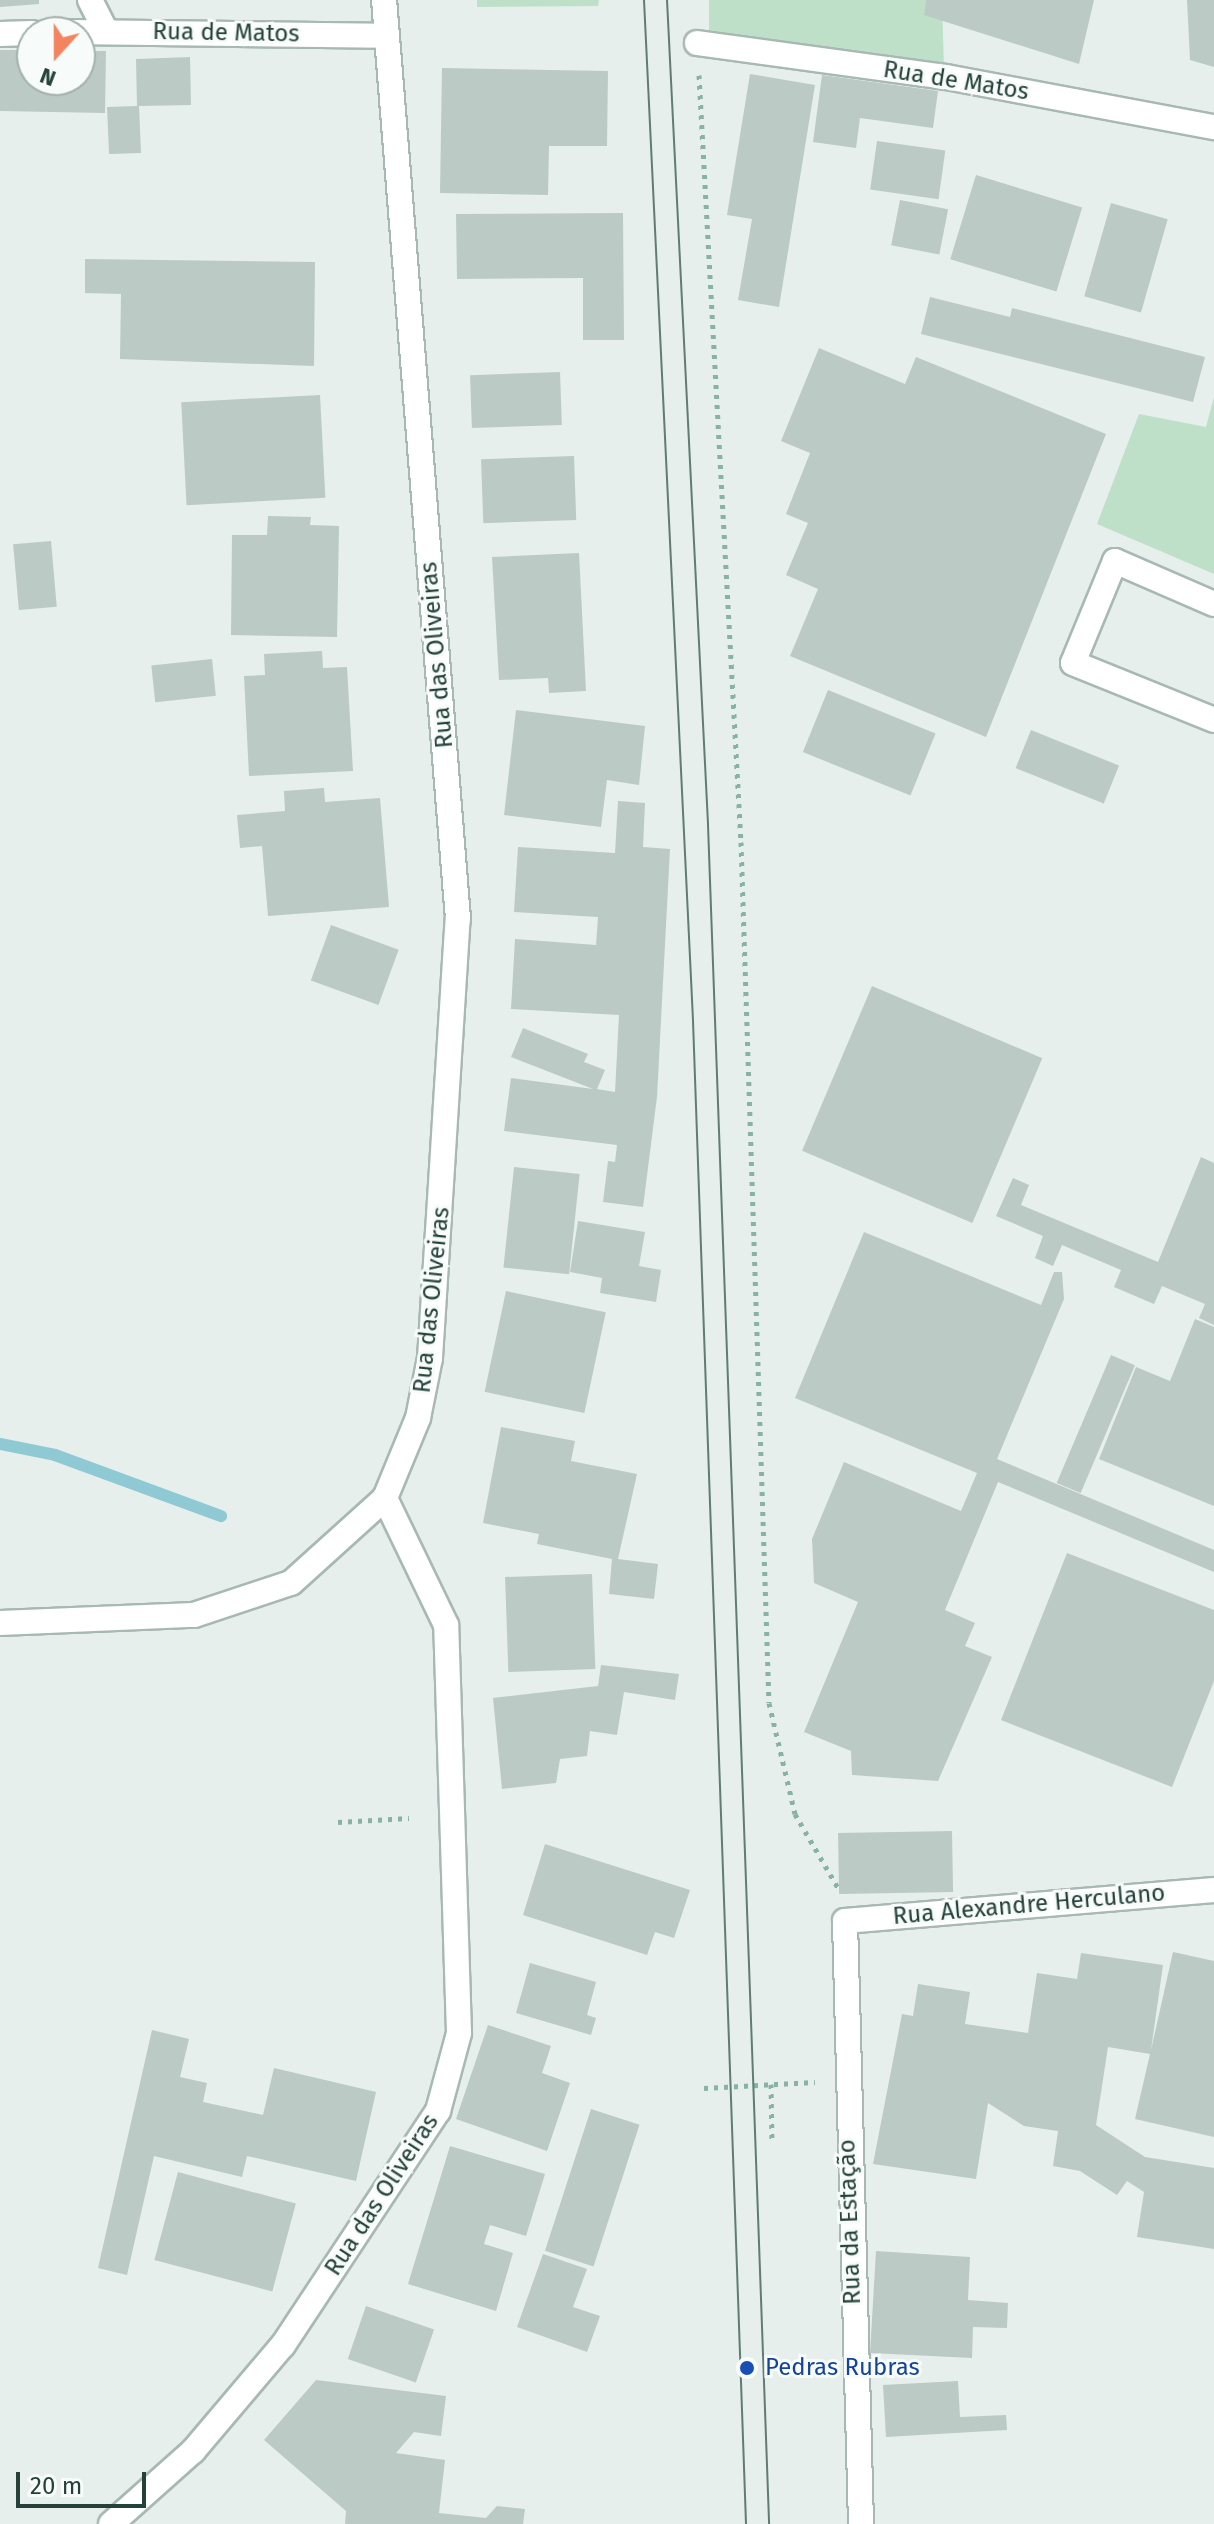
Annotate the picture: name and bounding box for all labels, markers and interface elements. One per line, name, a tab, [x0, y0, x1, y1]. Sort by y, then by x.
north arrow	[16, 16, 96, 96]
street label: Rua de Matos	[152, 17, 300, 49]
street label: Rua de Matos	[881, 55, 1031, 107]
text: N	[36, 62, 60, 92]
street label: Rua das Oliveiras	[415, 561, 459, 749]
street label: Rua das Oliveiras	[408, 1205, 456, 1395]
street label: Rua Alexandre Herculano	[892, 1879, 1166, 1931]
street label: Rua das Oliveiras	[319, 2109, 445, 2281]
street label: Rua da Estação	[833, 2139, 867, 2305]
place label: Pedras Rubras	[765, 2354, 920, 2382]
marker: Pedras Rubras	[736, 2357, 758, 2379]
scale bar	[20, 2456, 150, 2506]
text: 20 m	[30, 2472, 82, 2500]

